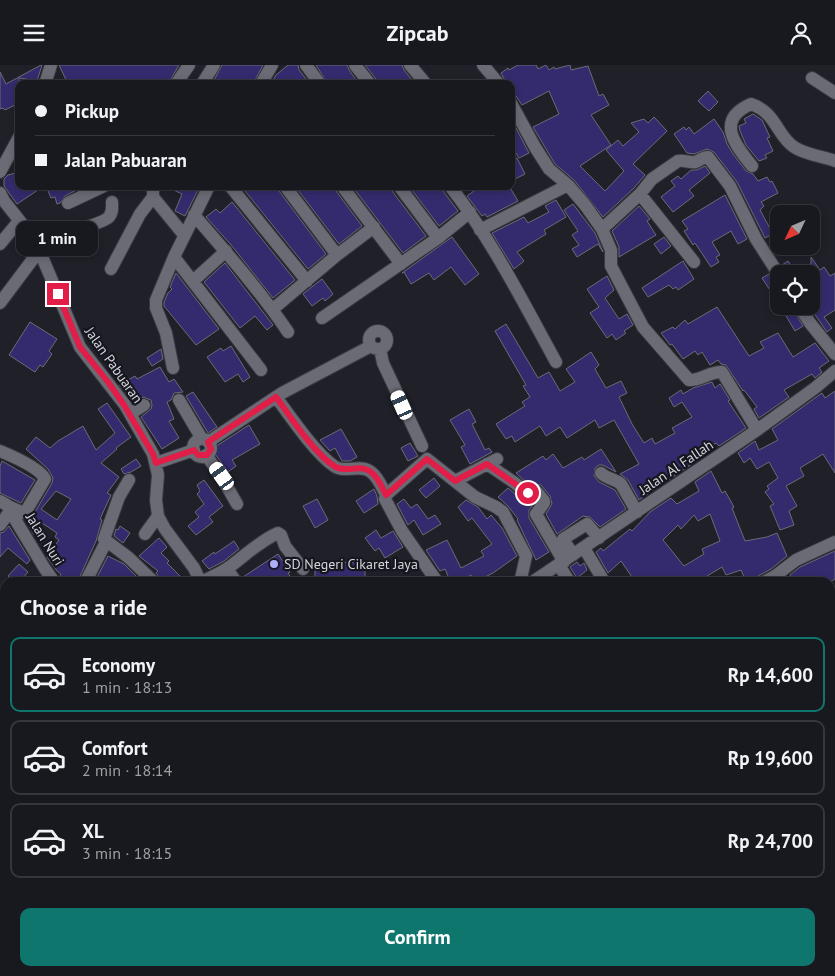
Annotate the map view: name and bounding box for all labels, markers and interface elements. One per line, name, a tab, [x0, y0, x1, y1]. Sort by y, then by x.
icon: menu	[20, 19, 48, 47]
text: Zipcab	[387, 19, 448, 47]
icon: person	[787, 19, 815, 47]
text: Pickup	[65, 99, 119, 123]
text: Jalan Pabuaran	[65, 148, 187, 172]
north arrow	[770, 205, 820, 255]
map controls	[770, 205, 820, 315]
callout: 1 min	[17, 221, 99, 257]
text: 1 min	[37, 228, 77, 248]
button: locate	[770, 265, 820, 315]
route end	[47, 283, 69, 305]
street label: Jalan Pabuaran	[80, 323, 147, 407]
car	[389, 388, 414, 422]
street label: Jalan Al Fallah	[634, 435, 717, 499]
car	[207, 459, 236, 493]
route start	[517, 482, 539, 504]
street label: Jalan Nuri	[21, 508, 68, 569]
place label: SD Negeri Cikaret Jaya	[284, 555, 418, 573]
marker: SD Negeri Cikaret Jaya	[268, 558, 280, 570]
text: Choose a ride	[20, 593, 147, 621]
icon: car	[22, 652, 67, 697]
text: Economy	[82, 653, 155, 677]
text: Rp 14,600	[728, 663, 813, 687]
text: 1 min · 18:13	[82, 677, 172, 697]
icon: car	[22, 735, 67, 780]
text: Comfort	[82, 736, 148, 760]
text: Rp 19,600	[728, 746, 813, 770]
text: 2 min · 18:14	[82, 760, 172, 780]
icon: car	[22, 818, 67, 863]
text: XL	[82, 819, 104, 843]
text: Rp 24,700	[728, 829, 813, 853]
text: 3 min · 18:15	[82, 843, 172, 863]
button: Confirm	[20, 908, 815, 966]

